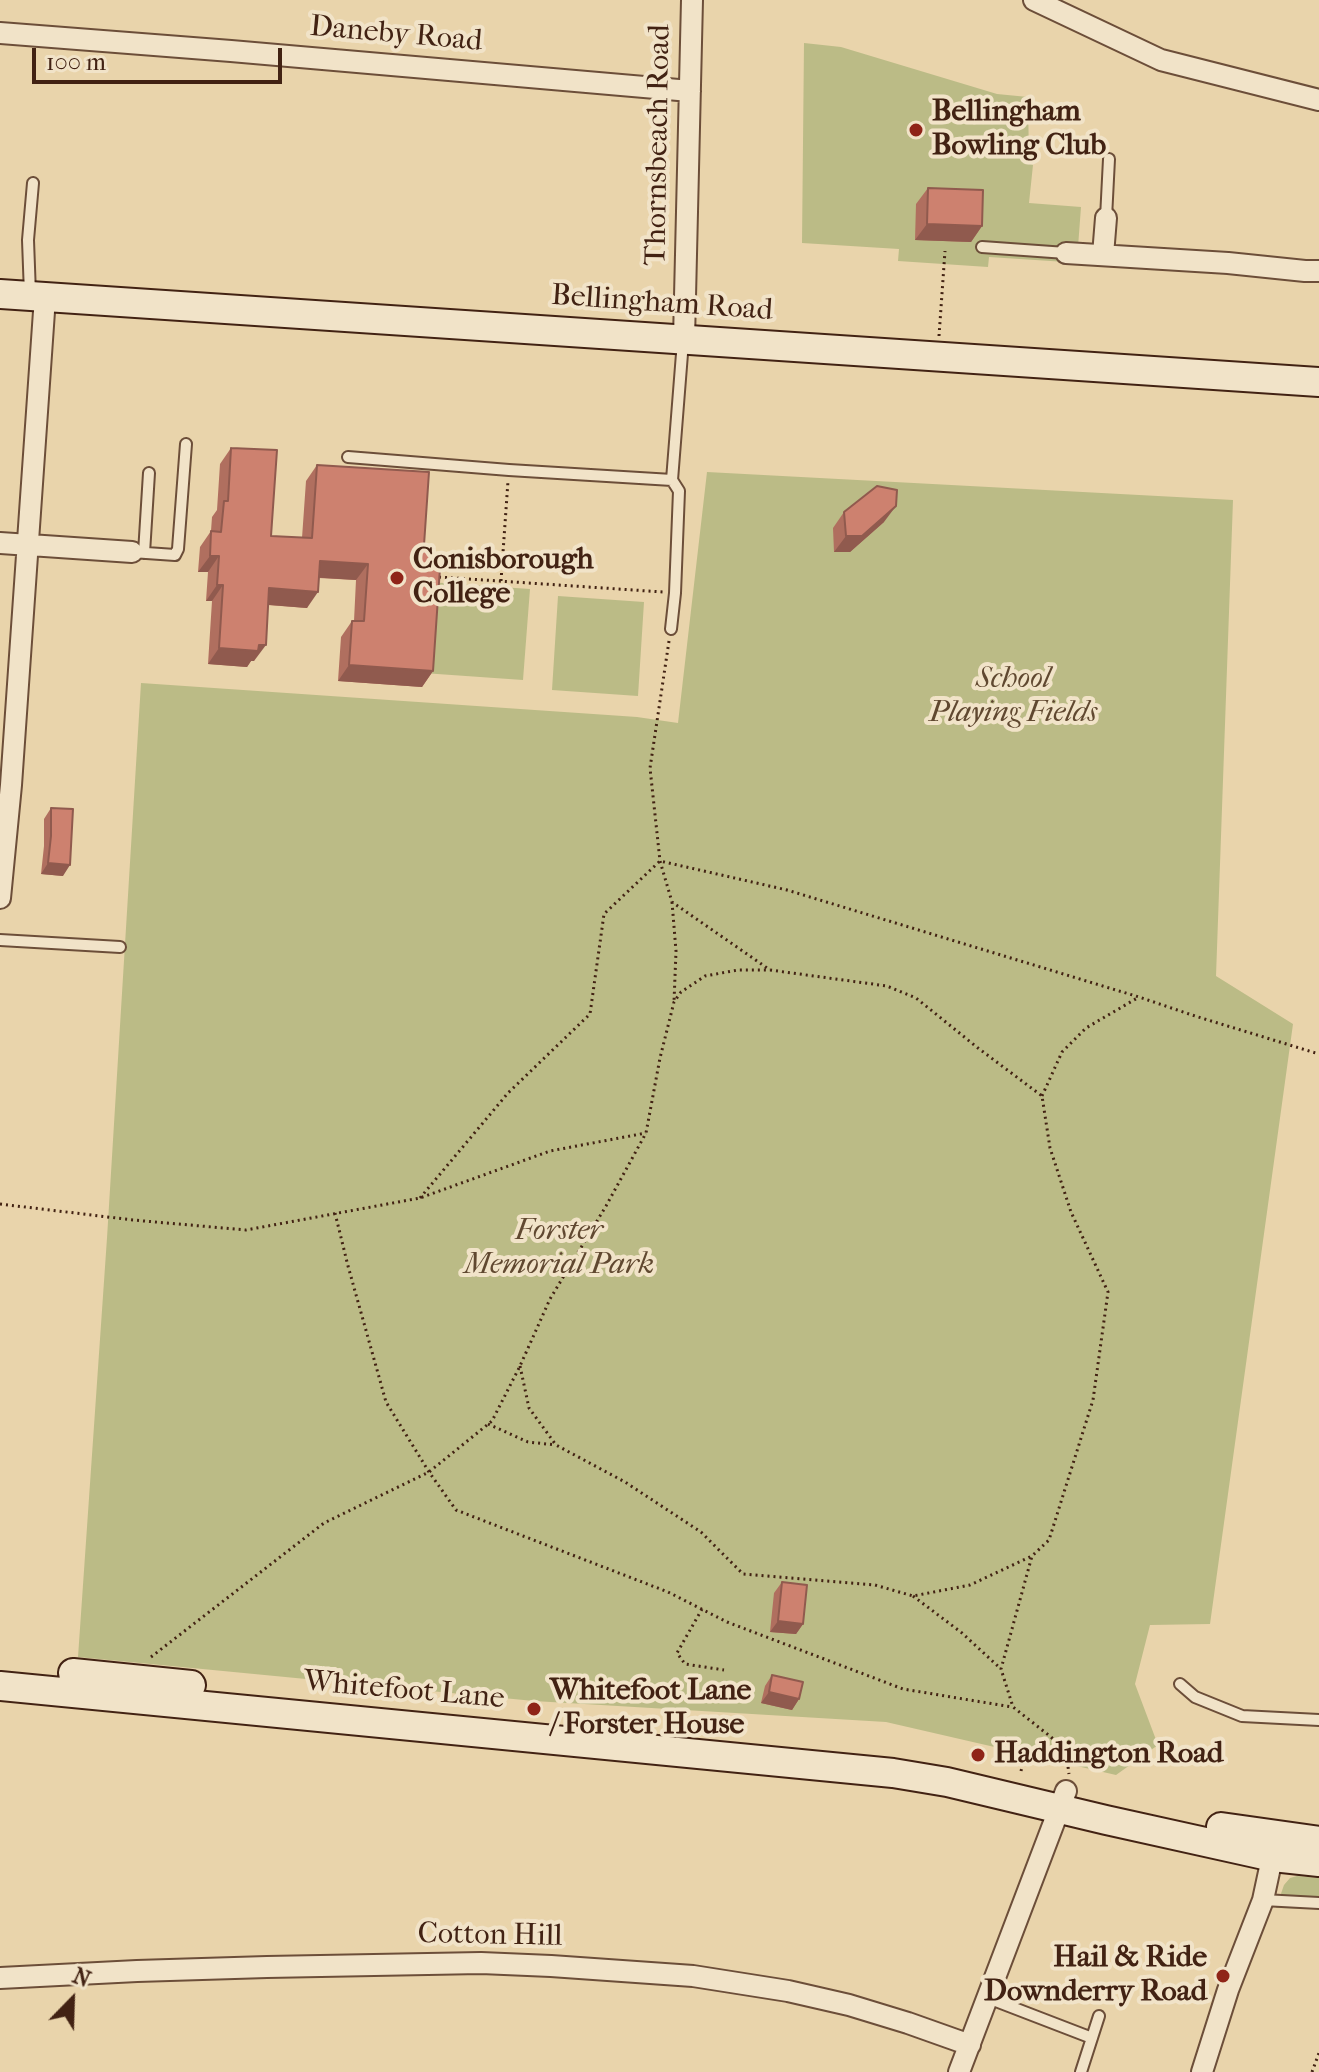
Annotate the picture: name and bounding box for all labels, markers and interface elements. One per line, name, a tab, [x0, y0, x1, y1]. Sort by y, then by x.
street label: Daneby Road	[308, 10, 484, 60]
street label: Thornsbeach Road	[639, 24, 679, 266]
scale bar	[36, 32, 286, 82]
text: 100 m	[46, 48, 106, 76]
place label: Bellingham Bowling Club	[932, 95, 1106, 166]
marker: Bellingham Bowling Club	[907, 121, 925, 139]
street label: Bellingham Road	[550, 278, 774, 330]
place label: Conisborough College	[413, 543, 594, 614]
marker: Conisborough College	[388, 569, 406, 587]
park label: School Playing Fields	[929, 662, 1097, 732]
park label: Forster Memorial Park	[464, 1214, 654, 1284]
street label: Whitefoot Lane	[302, 1664, 506, 1718]
place label: Whitefoot Lane / Forster House	[550, 1674, 751, 1744]
marker: Whitefoot Lane / Forster House	[525, 1700, 543, 1718]
place label: Haddington Road	[994, 1737, 1223, 1773]
marker: Haddington Road	[969, 1746, 987, 1764]
street label: Cotton Hill	[417, 1917, 563, 1955]
place label: Hail & Ride Downderry Road	[984, 1941, 1207, 2012]
north arrow	[32, 1960, 112, 2040]
text: N	[69, 1963, 94, 1993]
marker: Hail & Ride Downderry Road	[1214, 1967, 1232, 1985]

